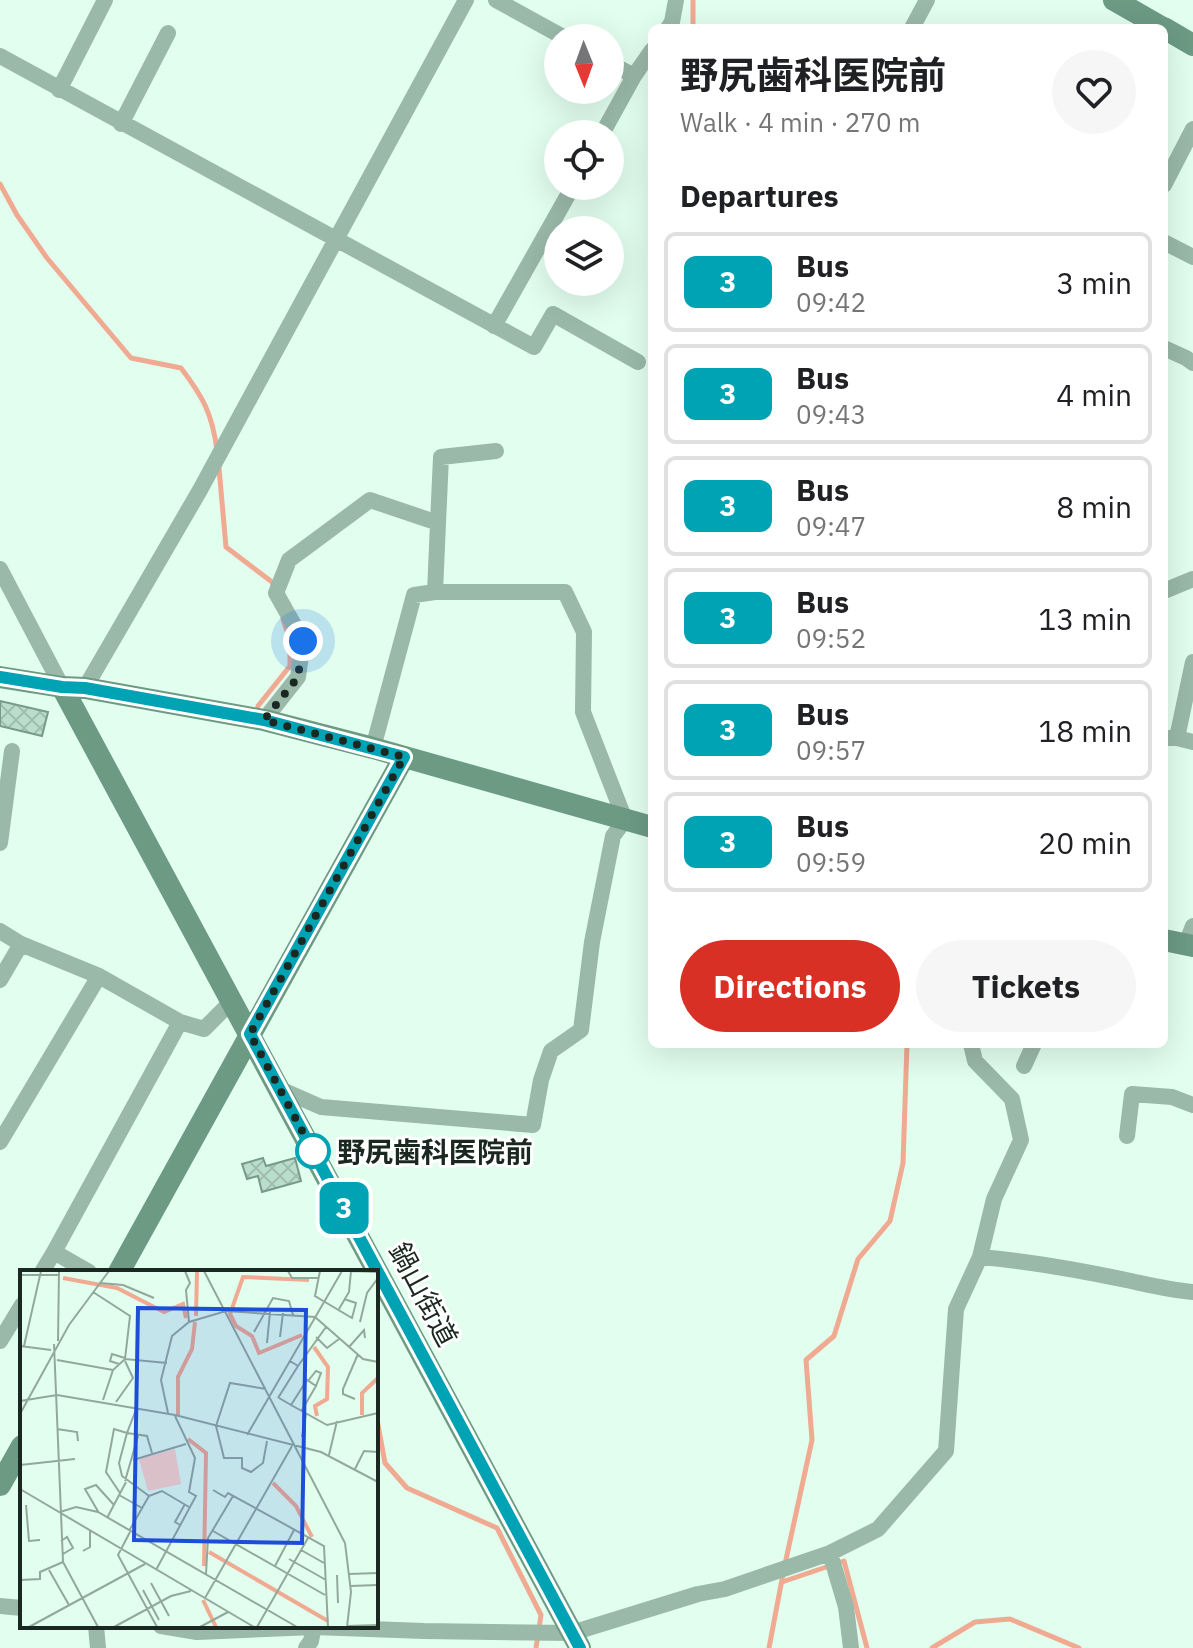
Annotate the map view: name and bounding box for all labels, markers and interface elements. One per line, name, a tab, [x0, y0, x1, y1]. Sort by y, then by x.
north arrow	[544, 24, 624, 104]
map controls	[544, 24, 624, 296]
text: 野尻歯科医院前	[680, 50, 946, 99]
button: heart	[1052, 50, 1136, 134]
text: Walk · 4 min · 270 m	[680, 105, 920, 139]
button: locate	[544, 120, 624, 200]
text: Departures	[680, 176, 839, 215]
button: layers	[544, 216, 624, 296]
text: Bus	[796, 246, 849, 285]
text: 3	[720, 263, 736, 300]
text: 3 min	[1056, 263, 1132, 302]
text: 09:42	[796, 285, 866, 319]
text: Bus	[796, 358, 849, 397]
text: 3	[720, 375, 736, 412]
text: 4 min	[1056, 375, 1132, 414]
text: 09:43	[796, 397, 866, 431]
text: Bus	[796, 470, 849, 509]
text: 3	[720, 487, 736, 524]
text: 8 min	[1056, 487, 1132, 526]
text: 09:47	[796, 509, 866, 543]
text: Bus	[796, 582, 849, 621]
text: 3	[720, 599, 736, 636]
text: 13 min	[1038, 599, 1132, 638]
your location	[283, 621, 323, 661]
text: 09:52	[796, 621, 866, 655]
text: Bus	[796, 694, 849, 733]
text: 3	[720, 711, 736, 748]
text: 18 min	[1038, 711, 1132, 750]
text: 09:57	[796, 733, 866, 767]
text: Bus	[796, 806, 849, 845]
text: 3	[720, 823, 736, 860]
text: 20 min	[1038, 823, 1132, 862]
text: 09:59	[796, 845, 866, 879]
button: Directions	[680, 940, 900, 1032]
button: Tickets	[916, 940, 1136, 1032]
place label: 野尻歯科医院前	[337, 1133, 533, 1170]
marker: 野尻歯科医院前	[296, 1134, 330, 1168]
line badge: 3	[318, 1182, 370, 1234]
text: 3	[336, 1189, 352, 1226]
street label: 鍋山街道	[381, 1236, 467, 1352]
inset map	[20, 1270, 378, 1628]

